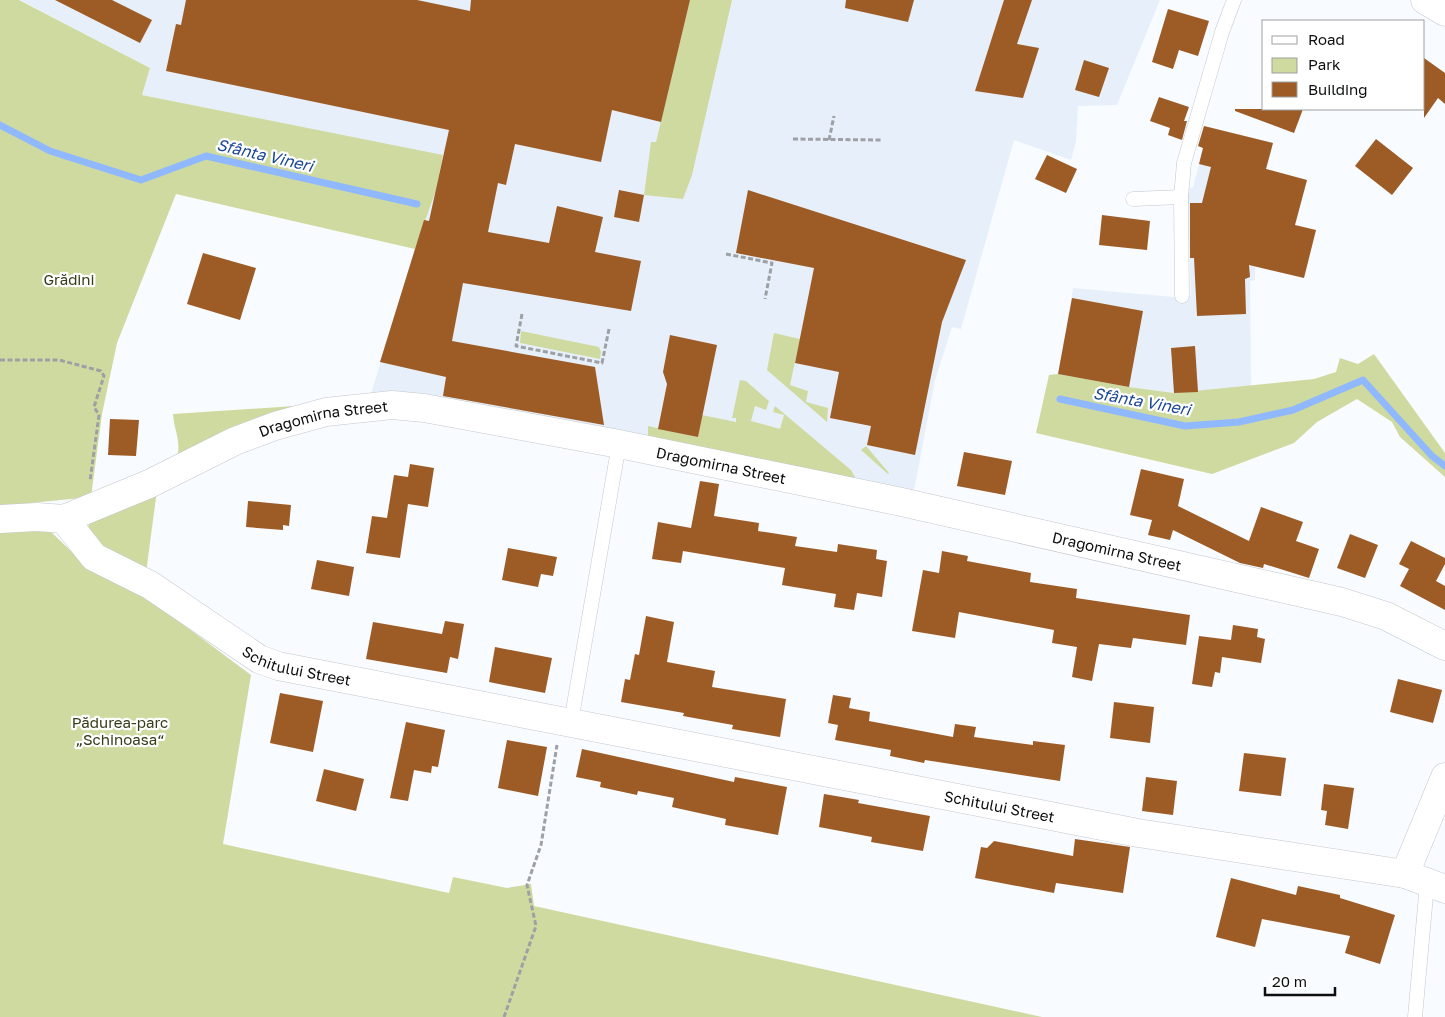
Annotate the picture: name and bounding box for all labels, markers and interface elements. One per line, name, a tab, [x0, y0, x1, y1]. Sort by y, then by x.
legend	[1262, 20, 1425, 110]
text: Road	[1308, 30, 1345, 48]
text: Park	[1308, 55, 1341, 73]
text: Building	[1308, 80, 1368, 98]
water label: Sfânta Vineri	[215, 134, 317, 176]
park label: Grădini	[43, 270, 95, 288]
water label: Sfânta Vineri	[1092, 383, 1194, 420]
street label: Dragomirna Street	[256, 396, 389, 440]
street label: Dragomirna Street	[655, 443, 788, 487]
street label: Dragomirna Street	[1051, 528, 1183, 574]
street label: Schitului Street	[239, 641, 352, 689]
park label: Pădurea-parc „Schinoasa“	[72, 713, 168, 748]
street label: Schitului Street	[943, 787, 1056, 826]
scale bar	[1265, 964, 1335, 996]
text: 20 m	[1272, 972, 1307, 990]

